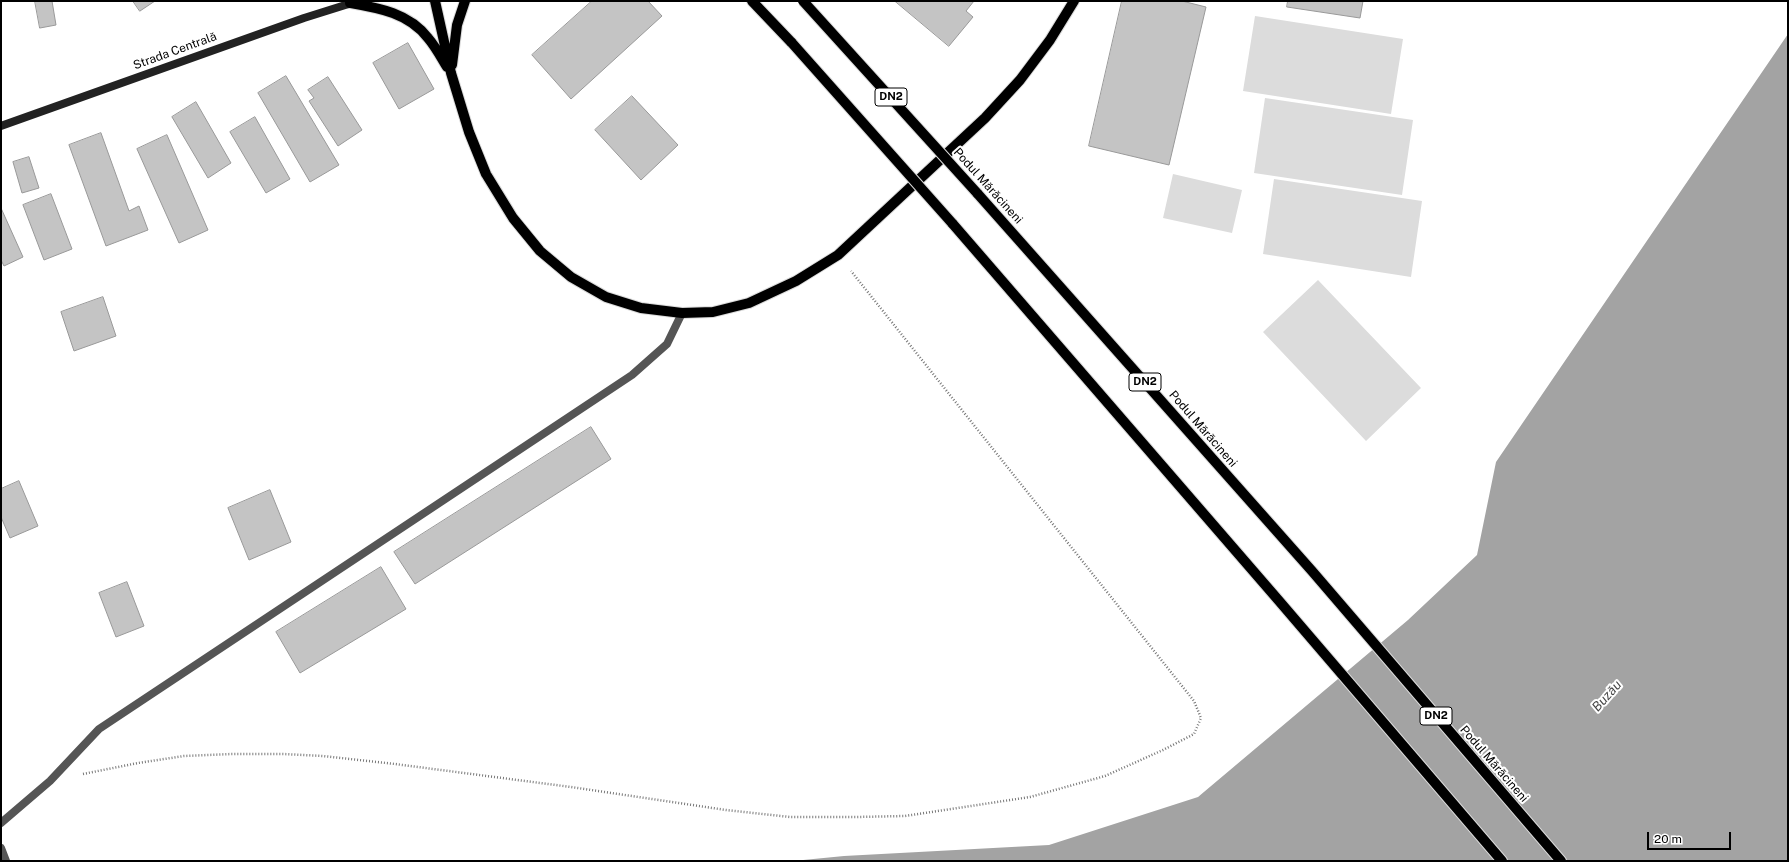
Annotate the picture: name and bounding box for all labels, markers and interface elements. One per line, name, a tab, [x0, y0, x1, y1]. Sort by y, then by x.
street label: Strada Centrală	[131, 29, 219, 73]
road number: DN2	[875, 88, 907, 106]
street label: Podul Mărăcineni	[950, 145, 1026, 227]
road number: DN2	[1129, 373, 1161, 391]
street label: Podul Mărăcineni	[1166, 388, 1240, 470]
water label: Buzău	[1589, 677, 1625, 715]
road number: DN2	[1420, 707, 1452, 725]
street label: Podul Mărăcineni	[1457, 723, 1531, 805]
scale bar	[1649, 824, 1733, 850]
text: 20 m	[1654, 832, 1682, 846]

